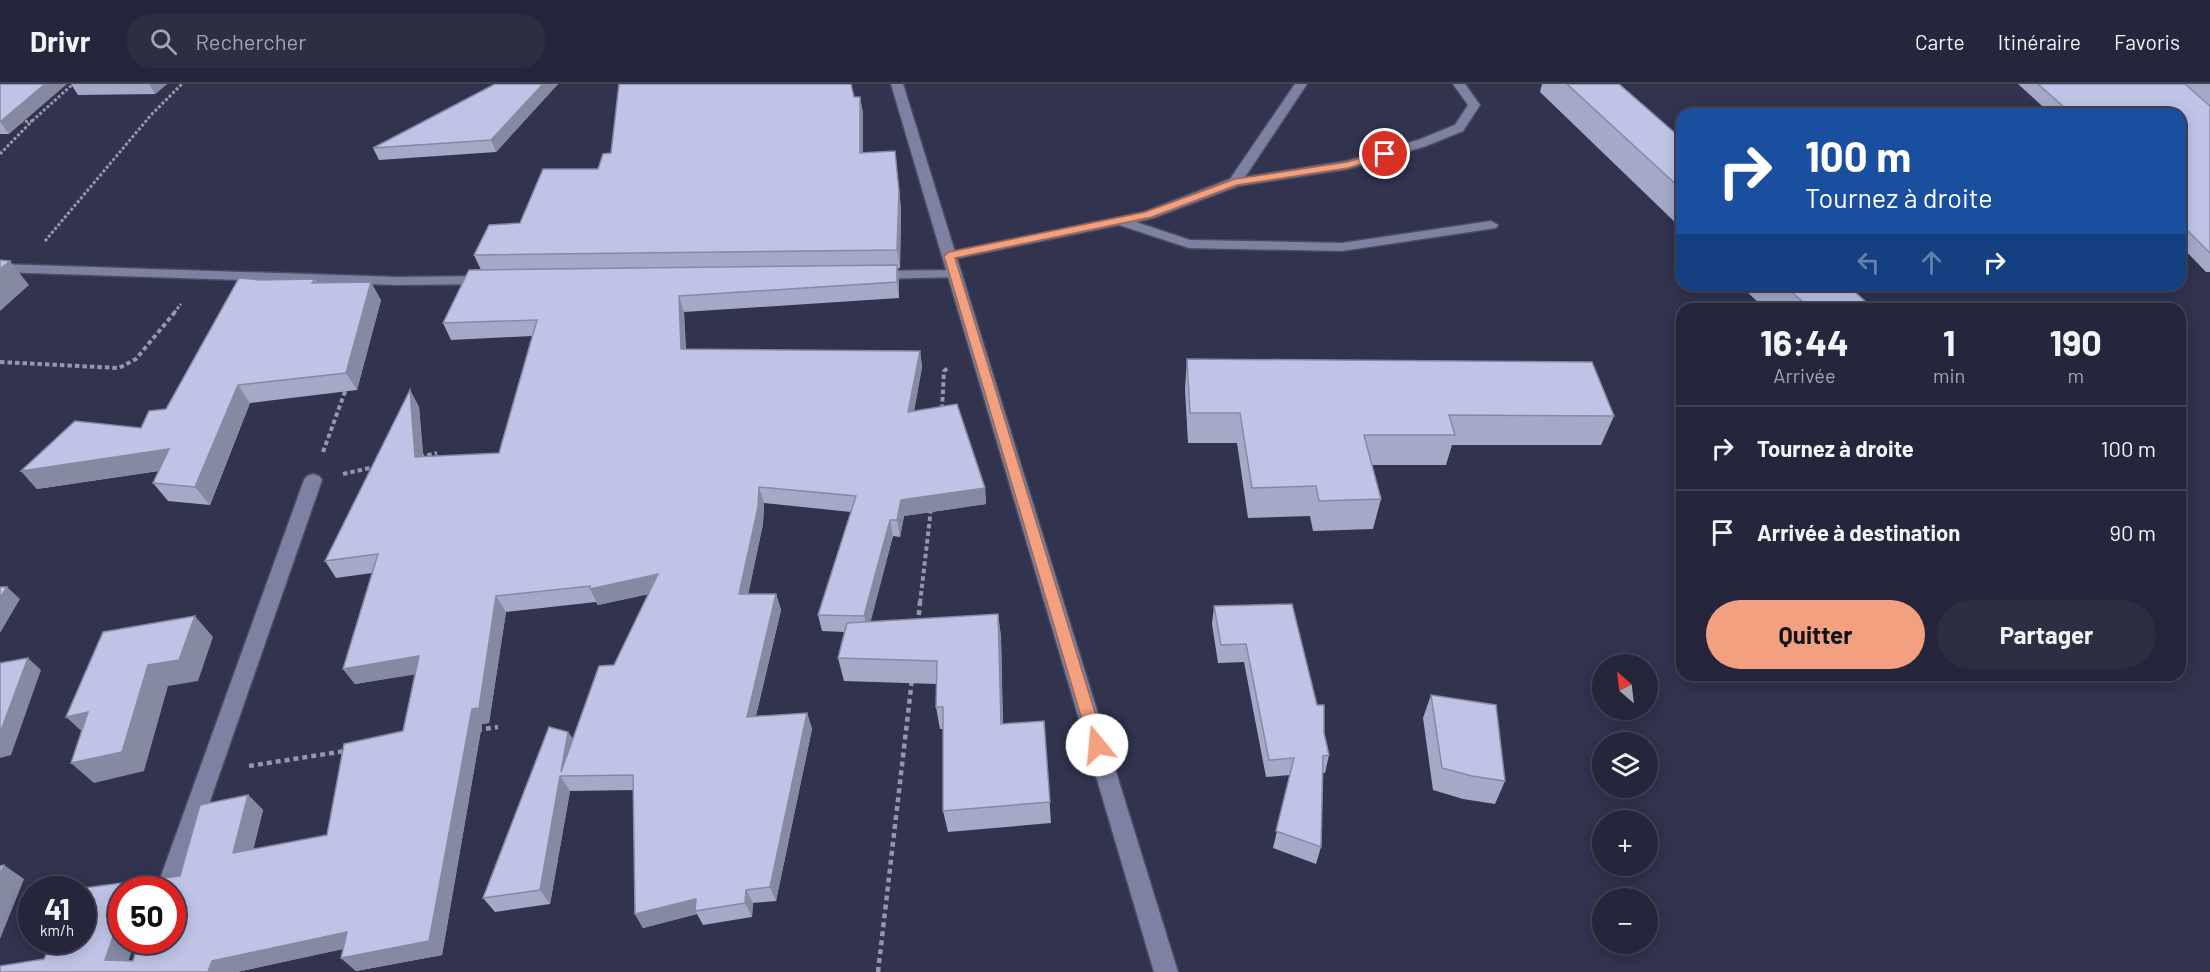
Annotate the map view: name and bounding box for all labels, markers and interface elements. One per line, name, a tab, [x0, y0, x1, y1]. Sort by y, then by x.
search box	[126, 14, 546, 68]
text: Drivr	[30, 24, 90, 58]
icon: search	[147, 25, 180, 58]
text: Rechercher	[195, 28, 306, 54]
text: Carte	[1915, 29, 1965, 54]
text: Itinéraire	[1998, 29, 2081, 54]
text: Favoris	[2114, 29, 2180, 54]
pin	[1359, 128, 1410, 179]
text: 100 m	[1805, 130, 1911, 180]
icon: right	[1706, 132, 1784, 210]
icon: arrive	[1368, 137, 1401, 170]
text: Tournez à droite	[1805, 181, 1993, 213]
icon: left	[1852, 246, 1885, 279]
icon: ahead	[1915, 246, 1948, 279]
icon: right	[1978, 246, 2011, 279]
text: 16:44	[1760, 320, 1849, 363]
text: 1	[1943, 320, 1956, 363]
text: 190	[2050, 320, 2102, 363]
text: Arrivée	[1773, 363, 1836, 387]
text: min	[1933, 363, 1965, 387]
text: m	[2067, 363, 2084, 387]
icon: right	[1706, 432, 1739, 465]
text: Tournez à droite	[1757, 435, 1914, 461]
text: 100 m	[2101, 435, 2156, 461]
icon: arrive	[1706, 516, 1739, 549]
text: Arrivée à destination	[1757, 519, 1960, 545]
text: 90 m	[2110, 519, 2156, 545]
button: Quitter	[1706, 600, 1925, 669]
button: Partager	[1937, 600, 2156, 669]
north arrow	[1592, 654, 1658, 720]
map controls	[1592, 654, 1658, 954]
position arrow	[1065, 713, 1129, 777]
button: layers	[1592, 732, 1658, 798]
button: +	[1592, 810, 1658, 876]
speed limit sign: 50	[108, 876, 186, 954]
button: −	[1592, 888, 1658, 954]
text: 41	[44, 890, 70, 926]
text: km/h	[40, 921, 74, 939]

